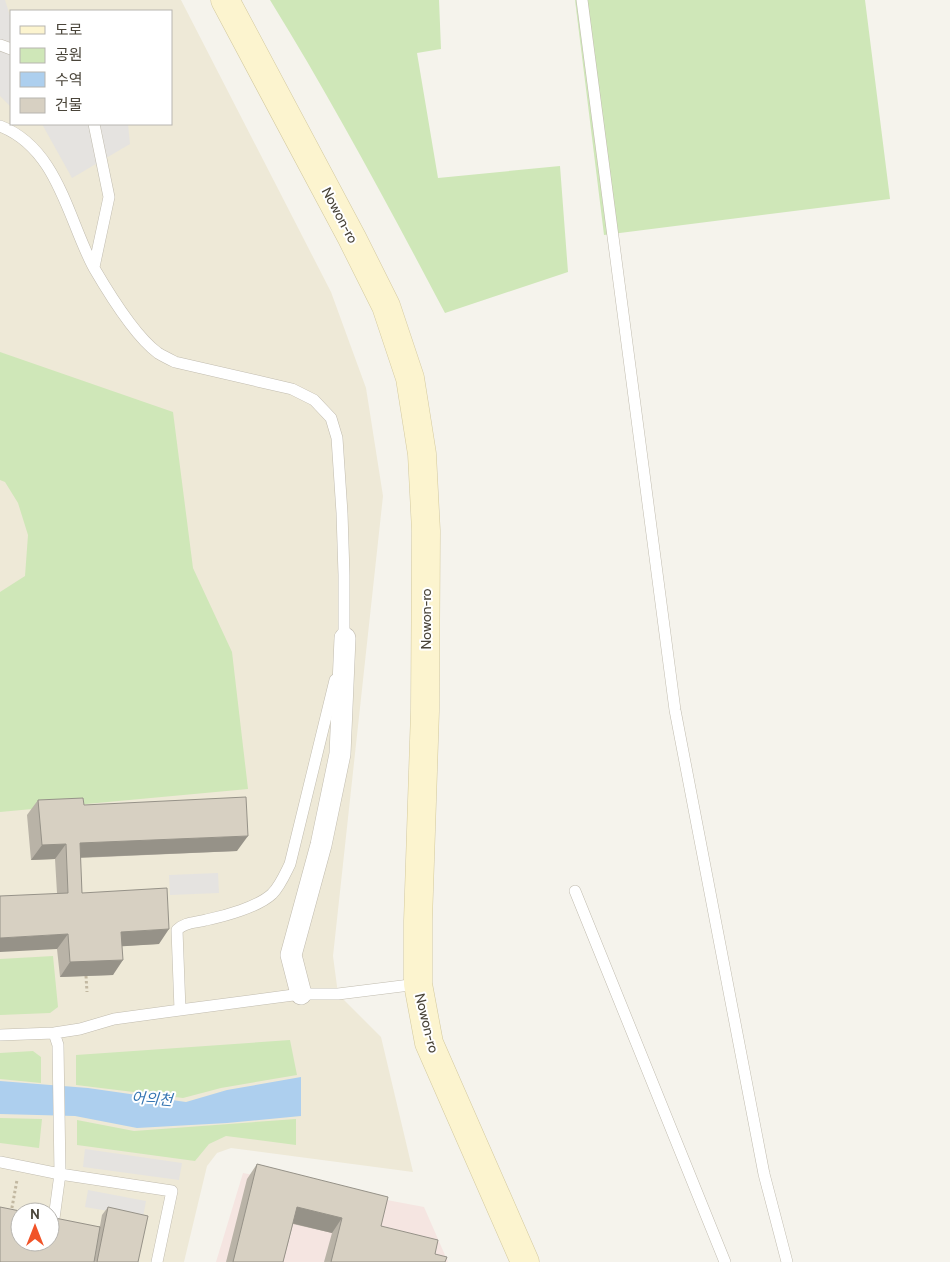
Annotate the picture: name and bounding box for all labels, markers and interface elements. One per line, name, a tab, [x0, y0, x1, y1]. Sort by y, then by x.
legend	[10, 10, 172, 125]
text: 도로	[55, 21, 83, 39]
text: 공원	[55, 46, 83, 64]
text: 수역	[55, 71, 83, 89]
text: 건물	[55, 96, 83, 114]
street label: Nowon-ro	[318, 184, 362, 246]
street label: Nowon-ro	[417, 588, 435, 649]
street label: Nowon-ro	[411, 991, 443, 1055]
water label: 어의천	[131, 1089, 175, 1110]
north arrow	[10, 1202, 60, 1252]
text: N	[30, 1205, 40, 1223]

